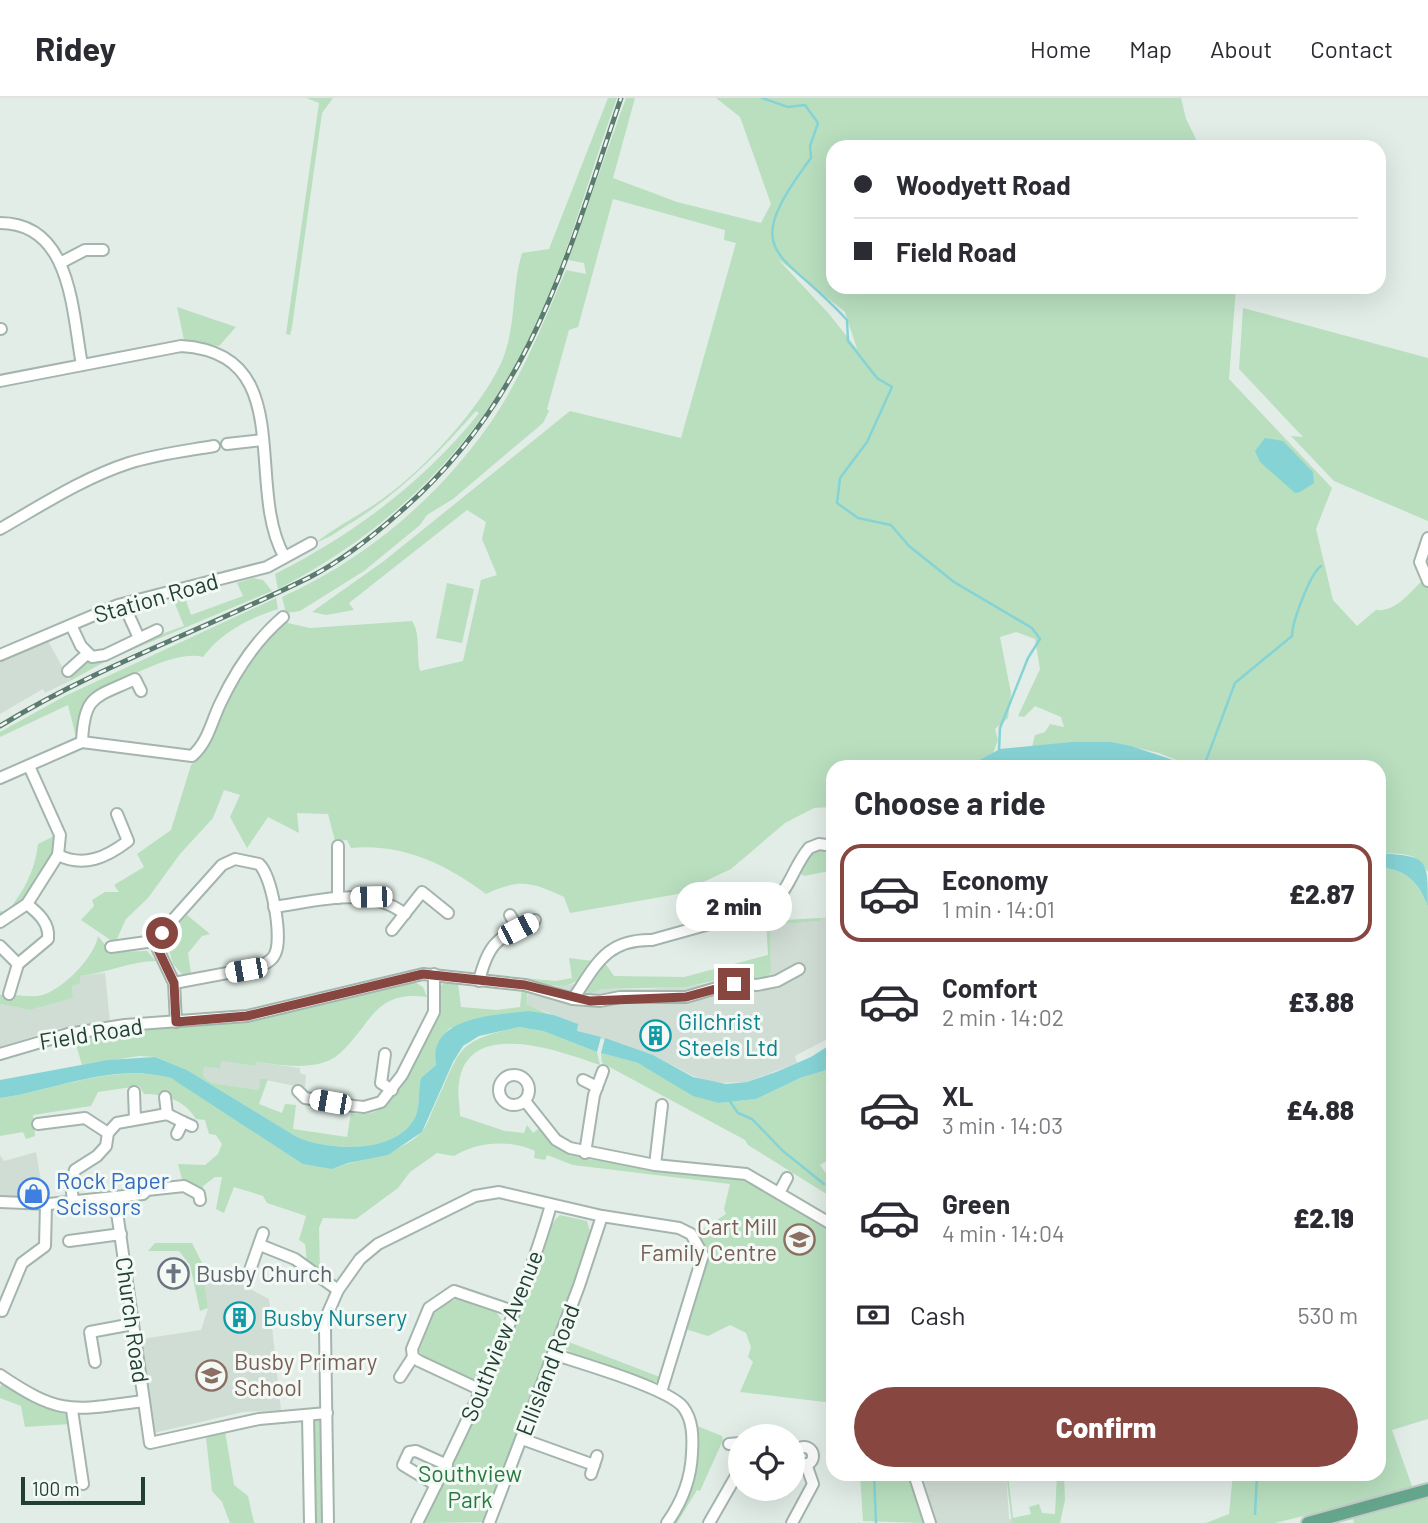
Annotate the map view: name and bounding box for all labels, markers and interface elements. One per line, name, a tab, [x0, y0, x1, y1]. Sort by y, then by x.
text: Ridey	[35, 28, 116, 68]
text: Home	[1030, 34, 1091, 63]
text: Map	[1129, 34, 1172, 63]
text: About	[1210, 34, 1272, 63]
text: Contact	[1310, 34, 1393, 63]
text: Woodyett Road	[896, 169, 1071, 200]
text: Field Road	[896, 236, 1016, 267]
street label: Station Road	[90, 566, 221, 628]
text: Choose a ride	[854, 783, 1046, 821]
icon: car	[858, 862, 921, 925]
text: Economy	[942, 864, 1048, 895]
text: £2.87	[1289, 878, 1354, 909]
callout: 2 min	[676, 882, 792, 932]
car	[350, 886, 393, 908]
text: 2 min	[706, 892, 762, 920]
text: 1 min · 14:01	[942, 895, 1055, 923]
car	[495, 910, 542, 948]
route start	[146, 917, 178, 949]
car	[224, 956, 269, 984]
route end	[718, 968, 750, 1000]
icon: car	[858, 970, 921, 1033]
text: Comfort	[942, 972, 1038, 1003]
text: £3.88	[1288, 986, 1354, 1017]
text: 2 min · 14:02	[942, 1003, 1064, 1031]
place label: Gilchrist Steels Ltd	[678, 1007, 778, 1061]
street label: Field Road	[37, 1011, 145, 1055]
building icon: Gilchrist Steels Ltd	[638, 1018, 672, 1052]
icon: car	[858, 1078, 921, 1141]
text: XL	[942, 1080, 973, 1111]
car	[308, 1088, 353, 1116]
text: £4.88	[1286, 1094, 1354, 1125]
text: 3 min · 14:03	[942, 1111, 1063, 1139]
place label: Rock Paper Scissors	[56, 1166, 170, 1220]
shop icon: Rock Paper Scissors	[16, 1177, 50, 1211]
icon: car	[858, 1186, 921, 1249]
text: Green	[942, 1188, 1010, 1219]
text: £2.19	[1293, 1202, 1354, 1233]
place label: Cart Mill Family Centre	[640, 1212, 777, 1266]
text: 4 min · 14:04	[942, 1219, 1065, 1247]
school or university icon: Cart Mill Family Centre	[783, 1223, 817, 1257]
street label: Southview Avenue	[454, 1246, 548, 1425]
street label: Church Road	[110, 1255, 156, 1385]
church icon: Busby Church	[156, 1257, 190, 1291]
place label: Busby Church	[196, 1259, 332, 1287]
icon: cash	[854, 1296, 892, 1334]
text: Cash	[910, 1299, 965, 1330]
street label: Ellisland Road	[509, 1300, 585, 1439]
building icon: Busby Nursery	[223, 1301, 257, 1335]
text: 530 m	[1298, 1301, 1358, 1329]
place label: Busby Nursery	[263, 1303, 408, 1331]
place label: Busby Primary School	[234, 1347, 378, 1401]
school or university icon: Busby Primary School	[194, 1358, 228, 1392]
button: Confirm	[854, 1387, 1358, 1467]
map controls	[728, 1424, 805, 1501]
button: locate	[728, 1424, 805, 1501]
park label: Southview Park	[418, 1459, 522, 1513]
scale bar	[21, 1474, 145, 1506]
text: 100 m	[32, 1477, 80, 1500]

